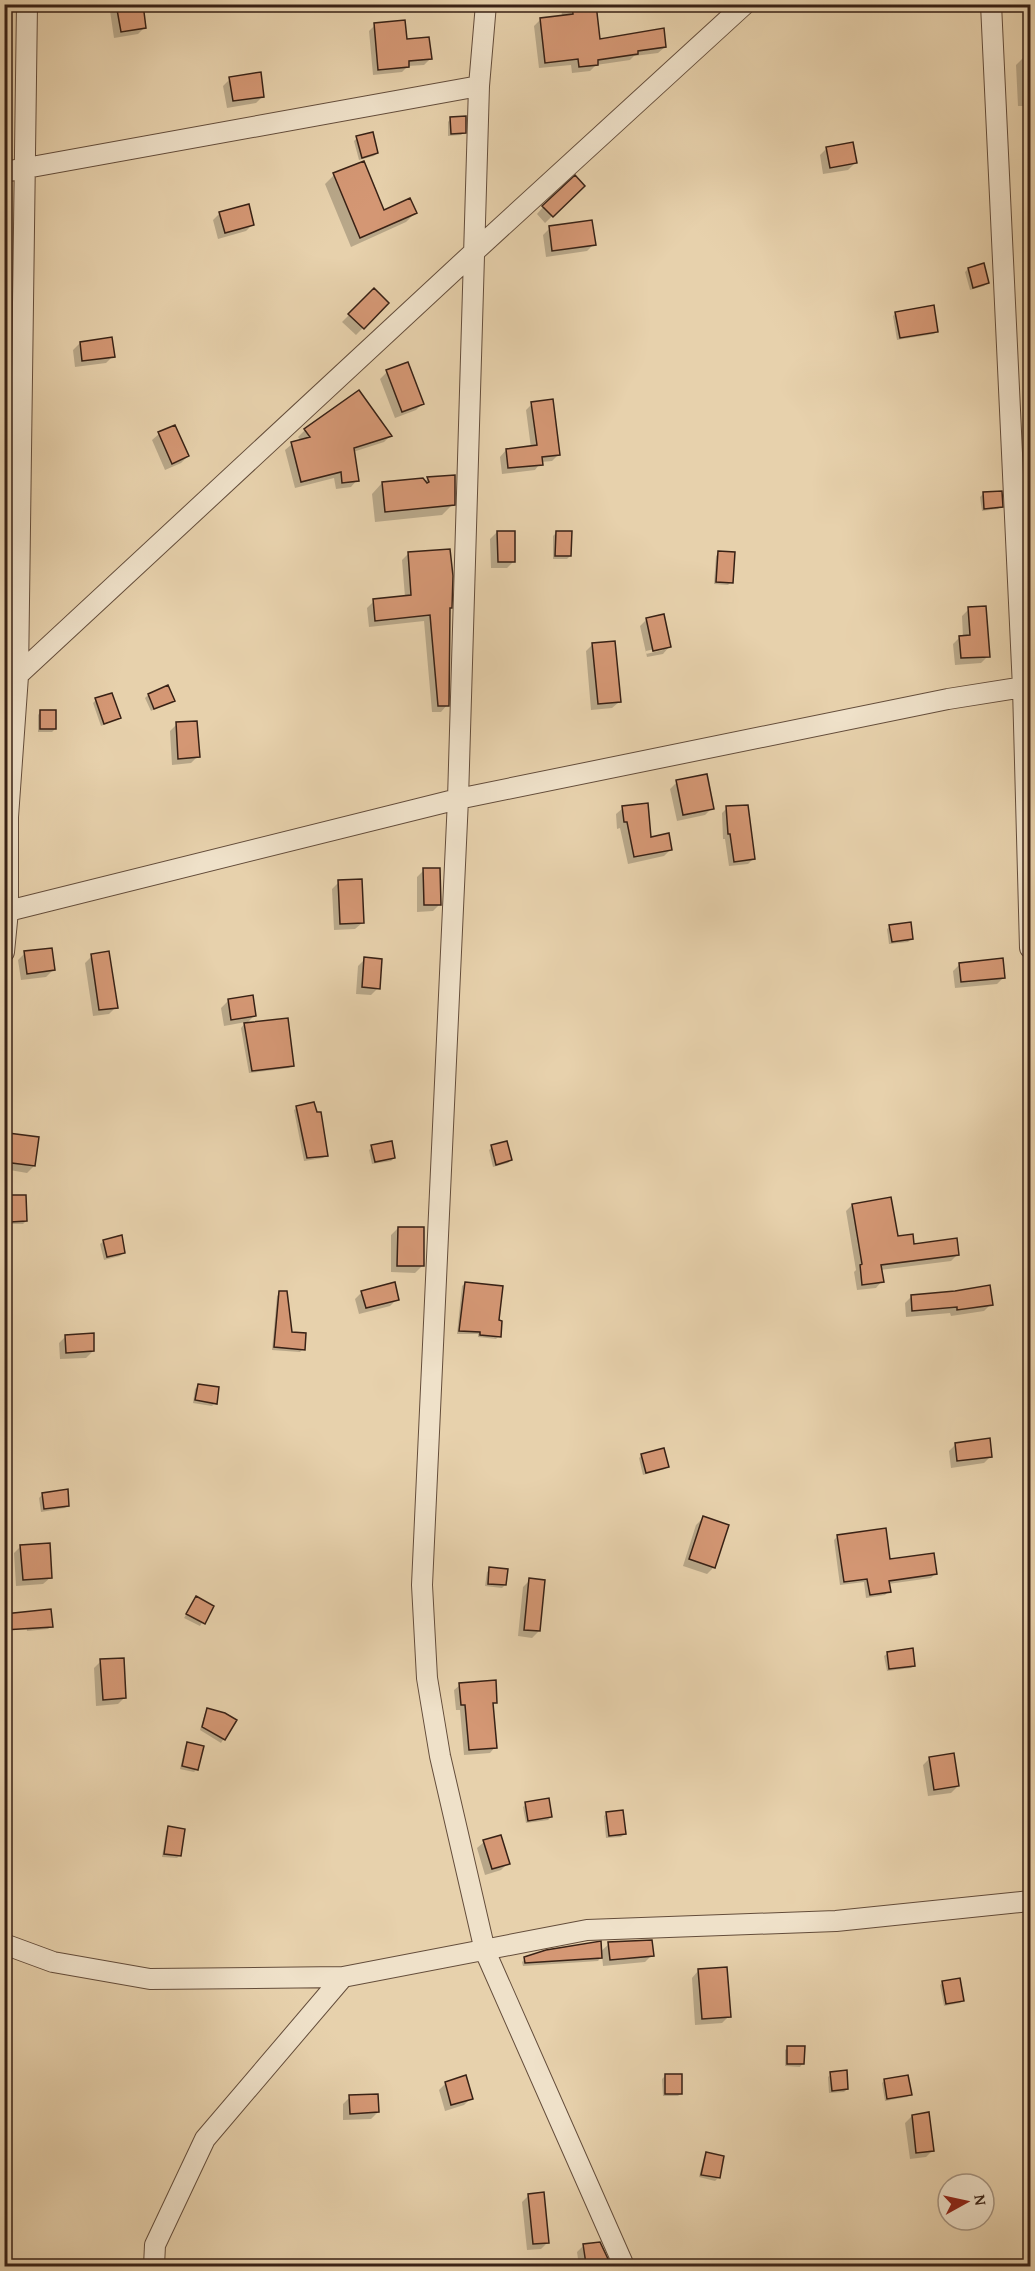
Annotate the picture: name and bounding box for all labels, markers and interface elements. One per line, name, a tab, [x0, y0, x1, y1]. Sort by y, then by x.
north arrow	[936, 2172, 996, 2232]
text: N	[968, 2193, 994, 2207]

